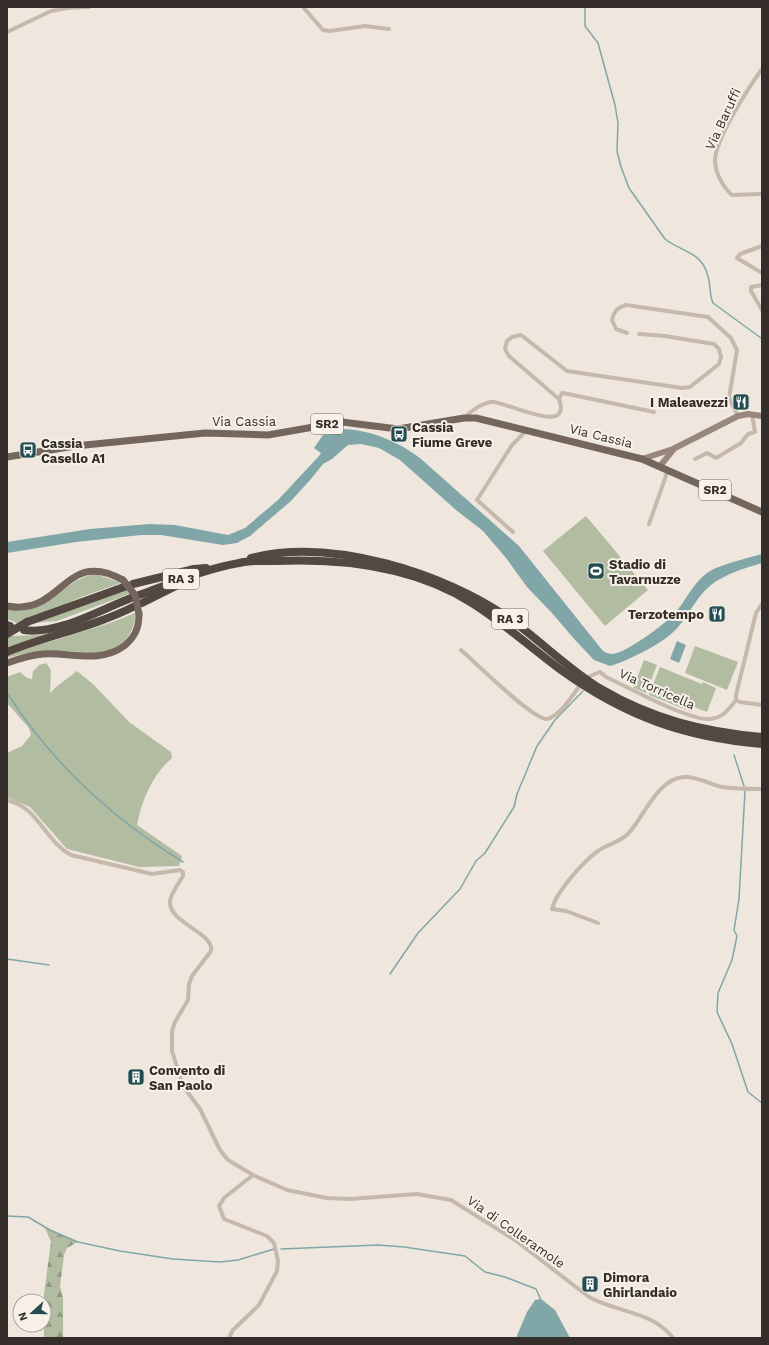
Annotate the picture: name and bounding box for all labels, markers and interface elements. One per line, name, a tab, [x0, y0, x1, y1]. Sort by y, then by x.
street label: Via Baruffi	[702, 86, 744, 152]
restaurant icon: I Maleavezzi	[731, 392, 751, 412]
place label: I Maleavezzi	[650, 395, 728, 410]
street label: Via Cassia	[212, 414, 277, 429]
road number: SR2	[311, 414, 343, 434]
place label: Cassia Fiume Greve	[412, 420, 493, 450]
street label: Via Cassia	[568, 421, 635, 451]
bus stop icon: Cassia Fiume Greve	[389, 424, 409, 444]
place label: Cassia Casello A1	[41, 436, 105, 466]
bus stop icon: Cassia Casello A1	[18, 440, 38, 460]
road number: SR2	[699, 480, 731, 500]
place label: Stadio di Tavarnuzze	[609, 557, 681, 587]
sports icon: Stadio di Tavarnuzze	[586, 561, 606, 581]
road number: RA 3	[163, 569, 199, 589]
restaurant icon: Terzotempo	[707, 604, 727, 624]
place label: Terzotempo	[628, 607, 704, 622]
road number: RA 3	[492, 609, 528, 629]
street label: Via Torricella	[617, 666, 698, 713]
place label: Convento di San Paolo	[149, 1063, 226, 1093]
building icon: Convento di San Paolo	[126, 1067, 146, 1087]
street label: Via di Colleramole	[464, 1193, 568, 1271]
place label: Dimora Ghirlandaio	[603, 1270, 677, 1300]
building icon: Dimora Ghirlandaio	[580, 1274, 600, 1294]
north arrow	[12, 1293, 52, 1333]
text: N	[16, 1310, 31, 1323]

